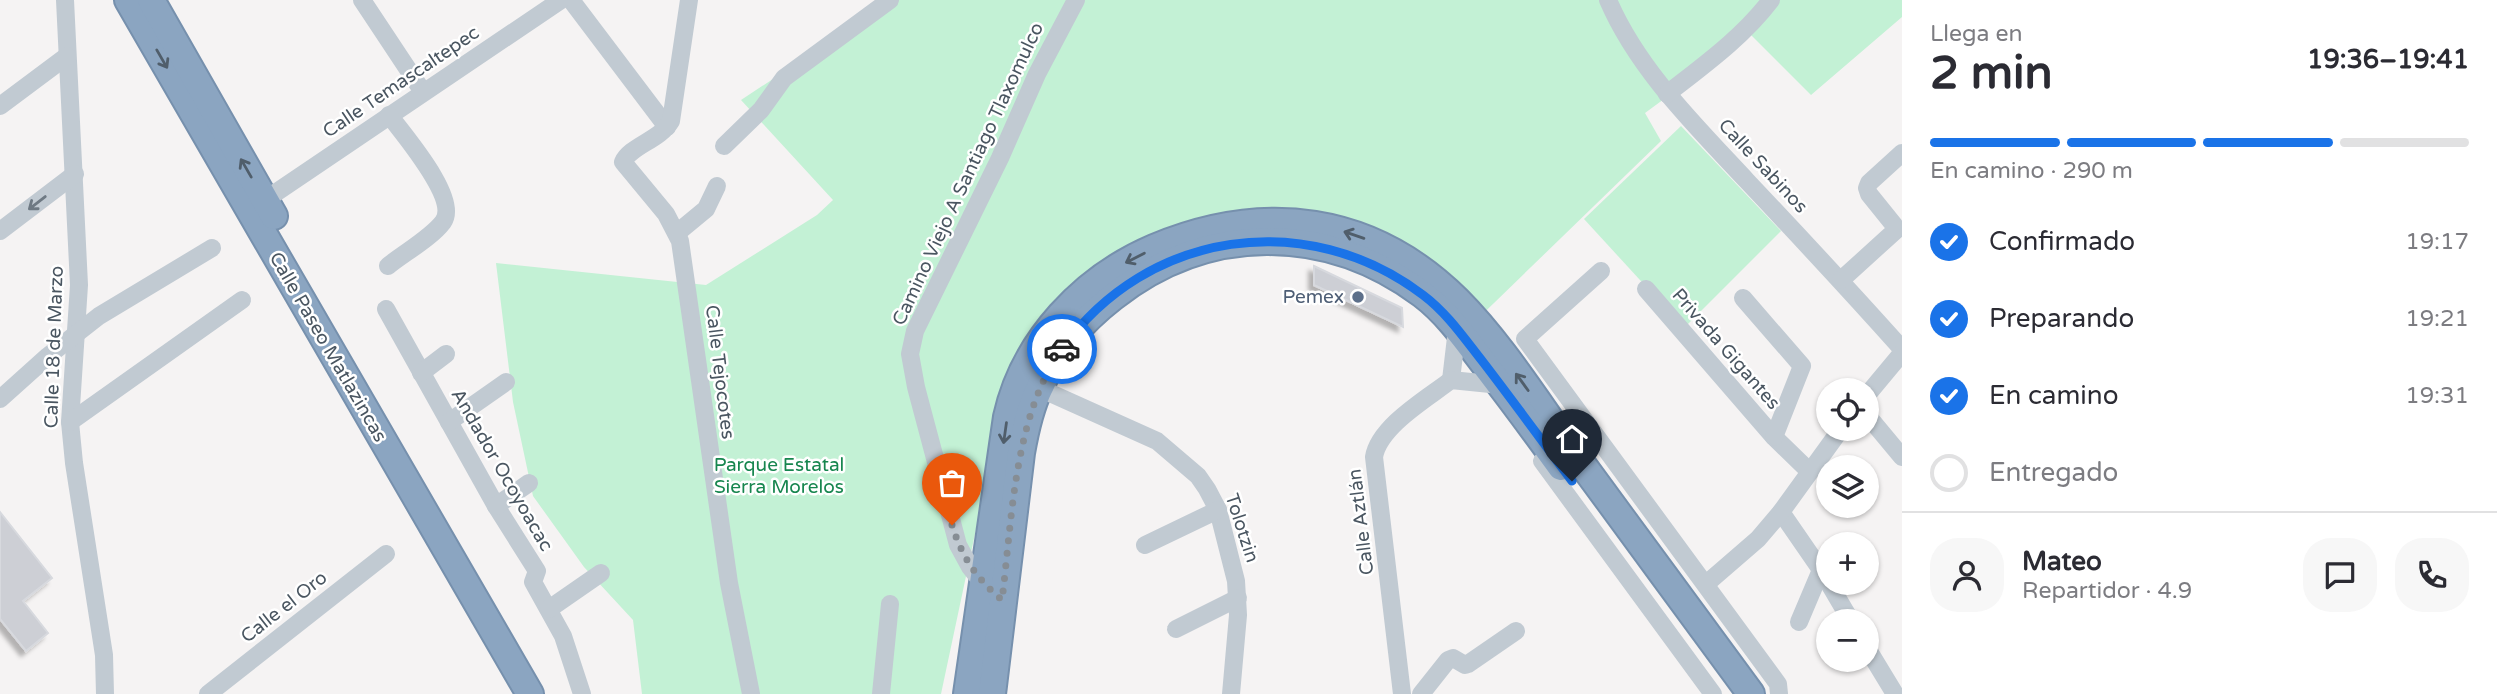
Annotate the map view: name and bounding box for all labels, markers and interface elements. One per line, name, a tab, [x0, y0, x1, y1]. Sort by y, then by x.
street label: Camino Viejo A Santiago Tlaxomulco	[888, 19, 1048, 329]
text: Llega en	[1930, 20, 2022, 48]
street label: Calle Temascaltepec	[319, 22, 483, 142]
text: 19:36–19:41	[2307, 44, 2469, 75]
text: 2 min	[1930, 46, 2053, 101]
one-way arrow	[155, 48, 169, 68]
street label: Calle Sabinos	[1714, 114, 1812, 218]
text: En camino · 290 m	[1930, 157, 2133, 185]
one-way arrow	[239, 158, 253, 178]
one-way arrow	[29, 195, 47, 210]
icon: check	[1930, 223, 1968, 261]
text: Confirmado	[1989, 226, 2135, 257]
one-way arrow	[1344, 228, 1366, 240]
text: 19:17	[2405, 228, 2469, 256]
street label: Calle Paseo Matlazincas	[265, 248, 391, 446]
one-way arrow	[1125, 251, 1146, 265]
street label: Calle 18 de Marzo	[40, 265, 68, 429]
street label: Privada Gigantes	[1668, 284, 1784, 414]
place label: Pemex	[1282, 286, 1344, 308]
marker: Pemex	[1350, 289, 1366, 305]
icon: check	[1930, 300, 1968, 338]
text: Preparando	[1989, 303, 2134, 334]
street label: Calle Tejocotes	[701, 304, 739, 440]
text: 19:21	[2405, 305, 2469, 333]
courier	[1027, 314, 1097, 384]
icon: car	[1043, 330, 1081, 368]
one-way arrow	[1515, 373, 1529, 392]
icon: check	[1930, 377, 1968, 415]
map controls	[1816, 378, 1879, 672]
button: locate	[1816, 378, 1879, 441]
text: En camino	[1989, 380, 2118, 411]
text: 19:31	[2405, 382, 2469, 410]
street label: Andador Ocoyoacac	[447, 385, 557, 555]
pin	[1542, 409, 1602, 481]
icon: home	[1553, 420, 1591, 458]
one-way arrow	[998, 422, 1011, 444]
pin	[922, 453, 982, 525]
park label: Parque Estatal Sierra Morelos	[714, 454, 844, 498]
button: layers	[1816, 455, 1879, 518]
text: Entregado	[1989, 457, 2118, 488]
icon: bag	[933, 464, 971, 502]
street label: Calle Aztlán	[1344, 468, 1378, 576]
street label: Tolotzin	[1221, 491, 1263, 565]
button: +	[1816, 532, 1879, 595]
button: person	[1930, 538, 2004, 612]
button: chat	[2303, 538, 2377, 612]
button: phone	[2395, 538, 2469, 612]
text: Mateo	[2022, 546, 2102, 577]
street label: Calle el Oro	[237, 567, 331, 647]
text: Repartidor · 4.9	[2022, 577, 2192, 605]
button: −	[1816, 609, 1879, 672]

